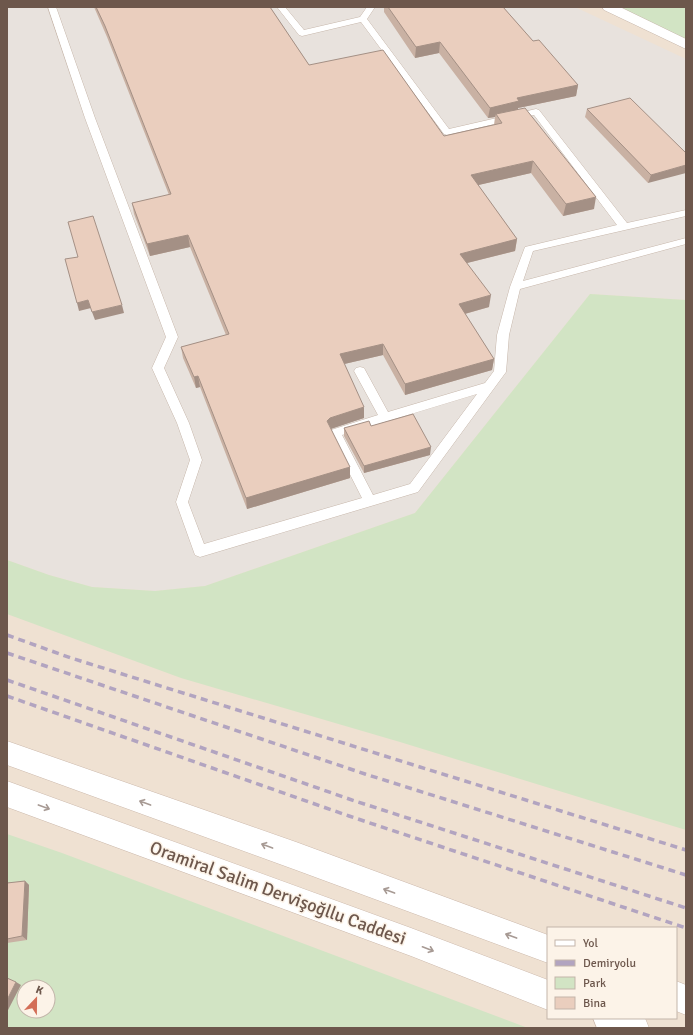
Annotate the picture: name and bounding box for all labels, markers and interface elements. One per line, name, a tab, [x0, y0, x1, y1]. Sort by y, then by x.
one-way arrow	[139, 798, 151, 806]
one-way arrow	[37, 804, 50, 811]
street label: Oramiral Salim Dervişoğllu Caddesi	[147, 836, 409, 950]
one-way arrow	[262, 842, 274, 850]
one-way arrow	[384, 886, 396, 894]
legend	[547, 927, 677, 1019]
one-way arrow	[506, 931, 518, 939]
text: Yol	[583, 936, 599, 951]
one-way arrow	[422, 945, 434, 953]
text: Demiryolu	[583, 956, 636, 971]
text: Park	[583, 976, 606, 991]
north arrow	[16, 979, 56, 1019]
text: K	[34, 983, 45, 998]
text: Bina	[583, 996, 606, 1011]

